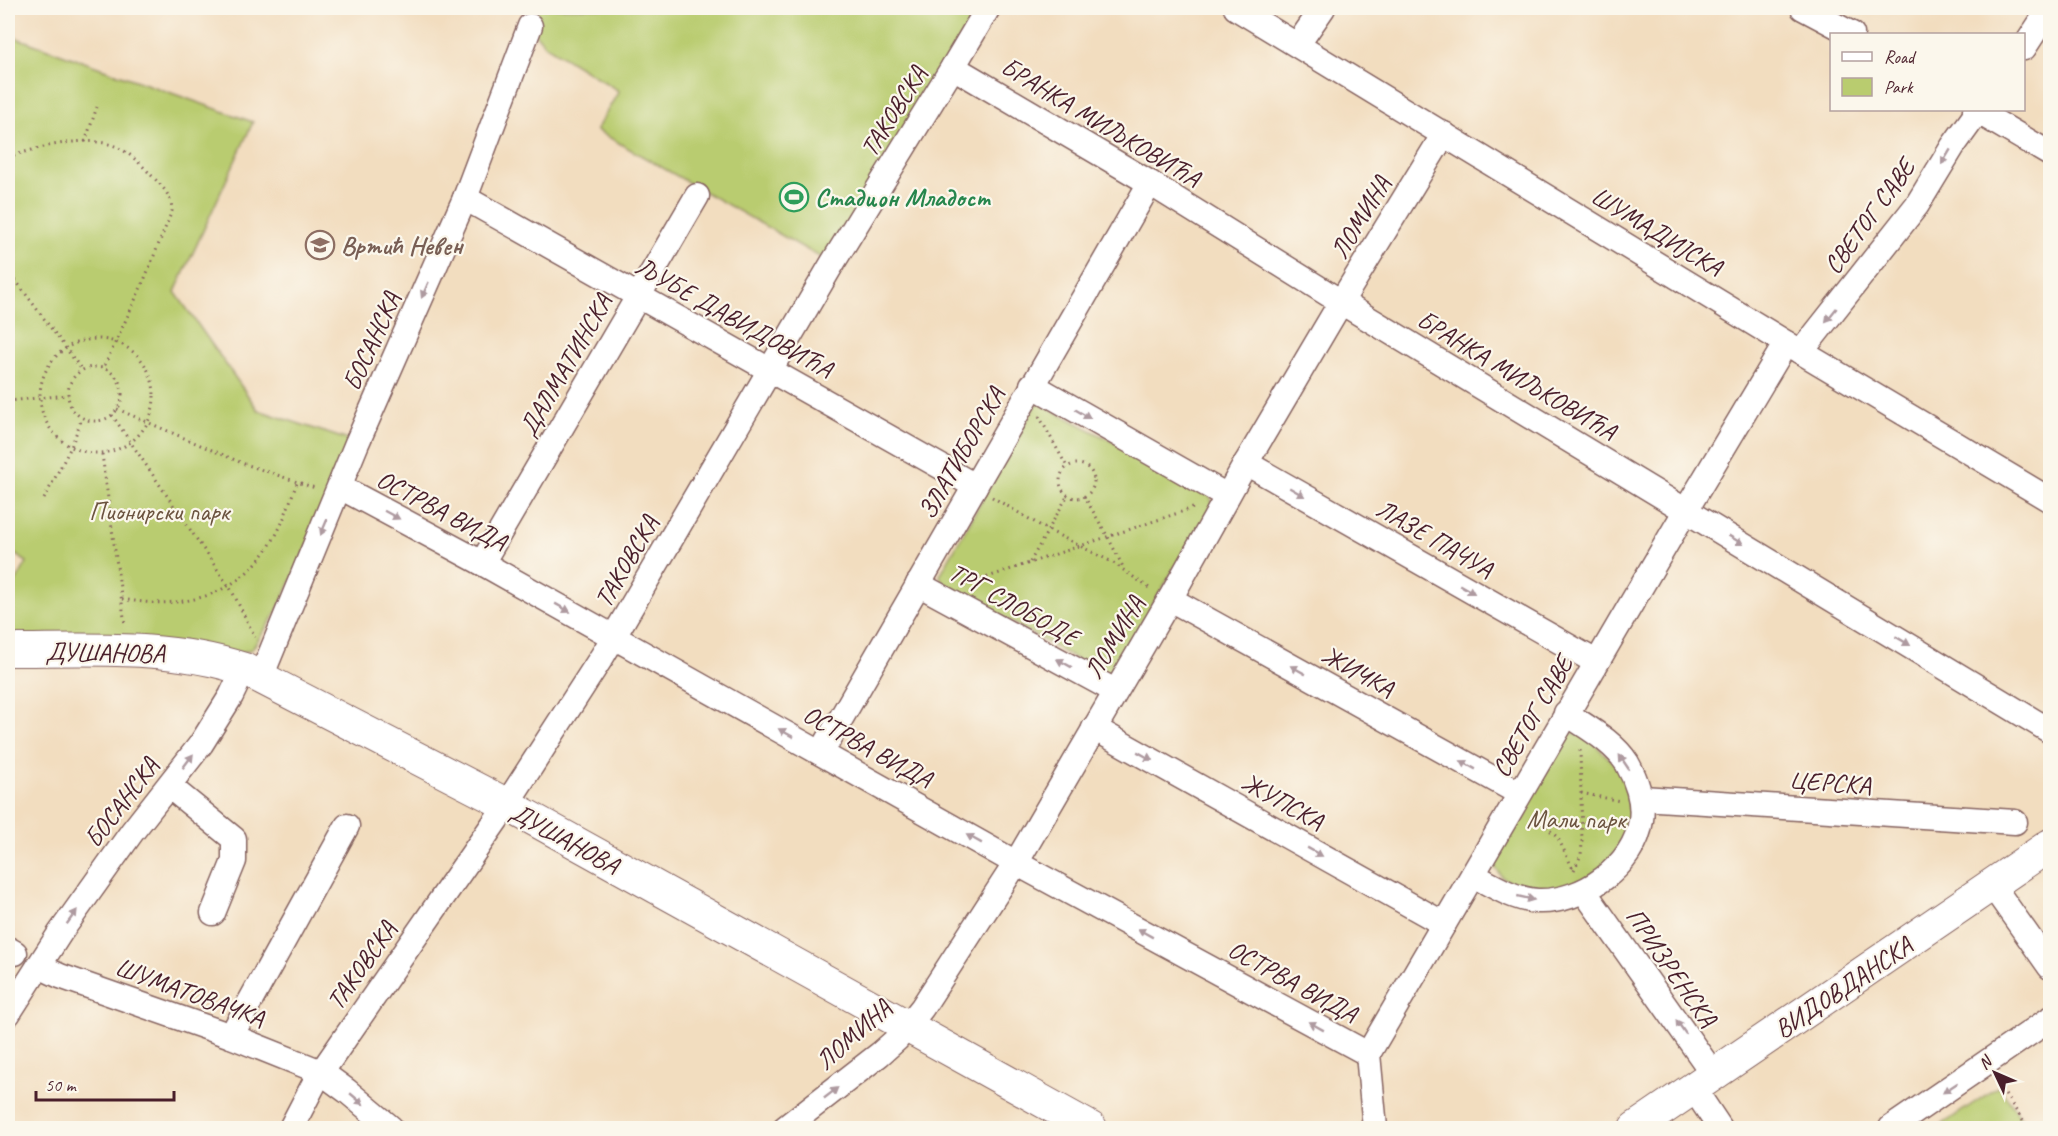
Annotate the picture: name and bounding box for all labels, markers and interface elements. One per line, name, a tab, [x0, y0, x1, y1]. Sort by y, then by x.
legend	[1830, 33, 2025, 111]
text: Road	[1884, 46, 1917, 68]
street label: БРАНКА МИЉКОВИЋА	[995, 50, 1208, 196]
street label: ТАКОВСКА	[853, 59, 935, 163]
text: Park	[1884, 76, 1914, 98]
one-way arrow	[1940, 149, 1951, 165]
street label: СВЕТОГ САВЕ	[1816, 150, 1924, 281]
street label: ЛОМИНА	[1323, 169, 1398, 265]
street label: ШУМАДИЈСКА	[1585, 179, 1730, 284]
sports icon: Стадион Младост	[778, 181, 810, 213]
place label: Стадион Младост	[815, 181, 991, 214]
school or university icon: Вртић Невен	[304, 229, 336, 261]
place label: Вртић Невен	[341, 229, 464, 262]
street label: ЉУБЕ ДАВИДОВИЋА	[629, 249, 840, 386]
one-way arrow	[420, 281, 429, 298]
street label: БОСАНСКА	[335, 286, 408, 396]
street label: ДАЛМАТИНСКА	[511, 287, 620, 442]
street label: БРАНКА МИЉКОВИЋА	[1411, 303, 1624, 449]
one-way arrow	[1825, 307, 1838, 322]
street label: ЗЛАТИБОРСКА	[910, 380, 1013, 525]
one-way arrow	[1075, 409, 1092, 419]
street label: ОСТРВА ВИДА	[371, 462, 514, 559]
one-way arrow	[1289, 487, 1306, 497]
street label: ЛАЗЕ ПАЧУА	[1370, 492, 1500, 586]
park label: Пионирски парк	[89, 495, 231, 528]
street label: ТАКОВСКА	[587, 509, 666, 613]
one-way arrow	[384, 510, 401, 520]
one-way arrow	[319, 518, 328, 536]
one-way arrow	[1728, 535, 1744, 546]
street label: ТРГ СЛОБОДЕ	[943, 555, 1088, 655]
one-way arrow	[1458, 583, 1475, 593]
street label: ЛОМИНА	[1077, 589, 1152, 685]
one-way arrow	[555, 603, 572, 613]
street label: ДУШАНОВА	[45, 635, 167, 670]
one-way arrow	[1895, 636, 1911, 647]
street label: ЖИЧКА	[1316, 638, 1401, 705]
street label: СВЕТОГ САВЕ	[1484, 647, 1582, 783]
one-way arrow	[1055, 659, 1072, 669]
one-way arrow	[1289, 665, 1306, 675]
street label: ОСТРВА ВИДА	[797, 697, 940, 796]
one-way arrow	[777, 728, 794, 738]
street label: БОСАНСКА	[77, 750, 167, 854]
one-way arrow	[1137, 751, 1154, 761]
one-way arrow	[181, 753, 193, 768]
one-way arrow	[1619, 754, 1630, 770]
one-way arrow	[1459, 760, 1476, 770]
street label: ЦЕРСКА	[1788, 763, 1873, 802]
street label: ЖУПСКА	[1236, 766, 1330, 838]
street label: ДУШАНОВА	[505, 795, 627, 883]
park label: Мали парк	[1527, 803, 1628, 836]
one-way arrow	[965, 834, 982, 844]
one-way arrow	[1307, 847, 1324, 857]
one-way arrow	[1517, 894, 1536, 904]
street label: ПРИЗРЕНСКА	[1618, 901, 1725, 1034]
one-way arrow	[66, 910, 78, 926]
street label: ТАКОВСКА	[319, 914, 404, 1016]
one-way arrow	[1136, 928, 1153, 938]
street label: ВИДОВДАНСКА	[1768, 928, 1920, 1046]
street label: ОСТРВА ВИДА	[1222, 932, 1365, 1031]
street label: ШУМАТОВАЧКА	[111, 950, 270, 1035]
street label: ЛОМИНА	[808, 991, 899, 1077]
one-way arrow	[1675, 1020, 1687, 1036]
one-way arrow	[1307, 1021, 1324, 1031]
north arrow	[1965, 1043, 2025, 1103]
text: N	[1974, 1051, 1998, 1074]
scale bar	[36, 1064, 174, 1102]
text: 50 m	[45, 1074, 78, 1096]
one-way arrow	[1943, 1082, 1959, 1094]
one-way arrow	[823, 1086, 839, 1099]
one-way arrow	[349, 1093, 365, 1106]

